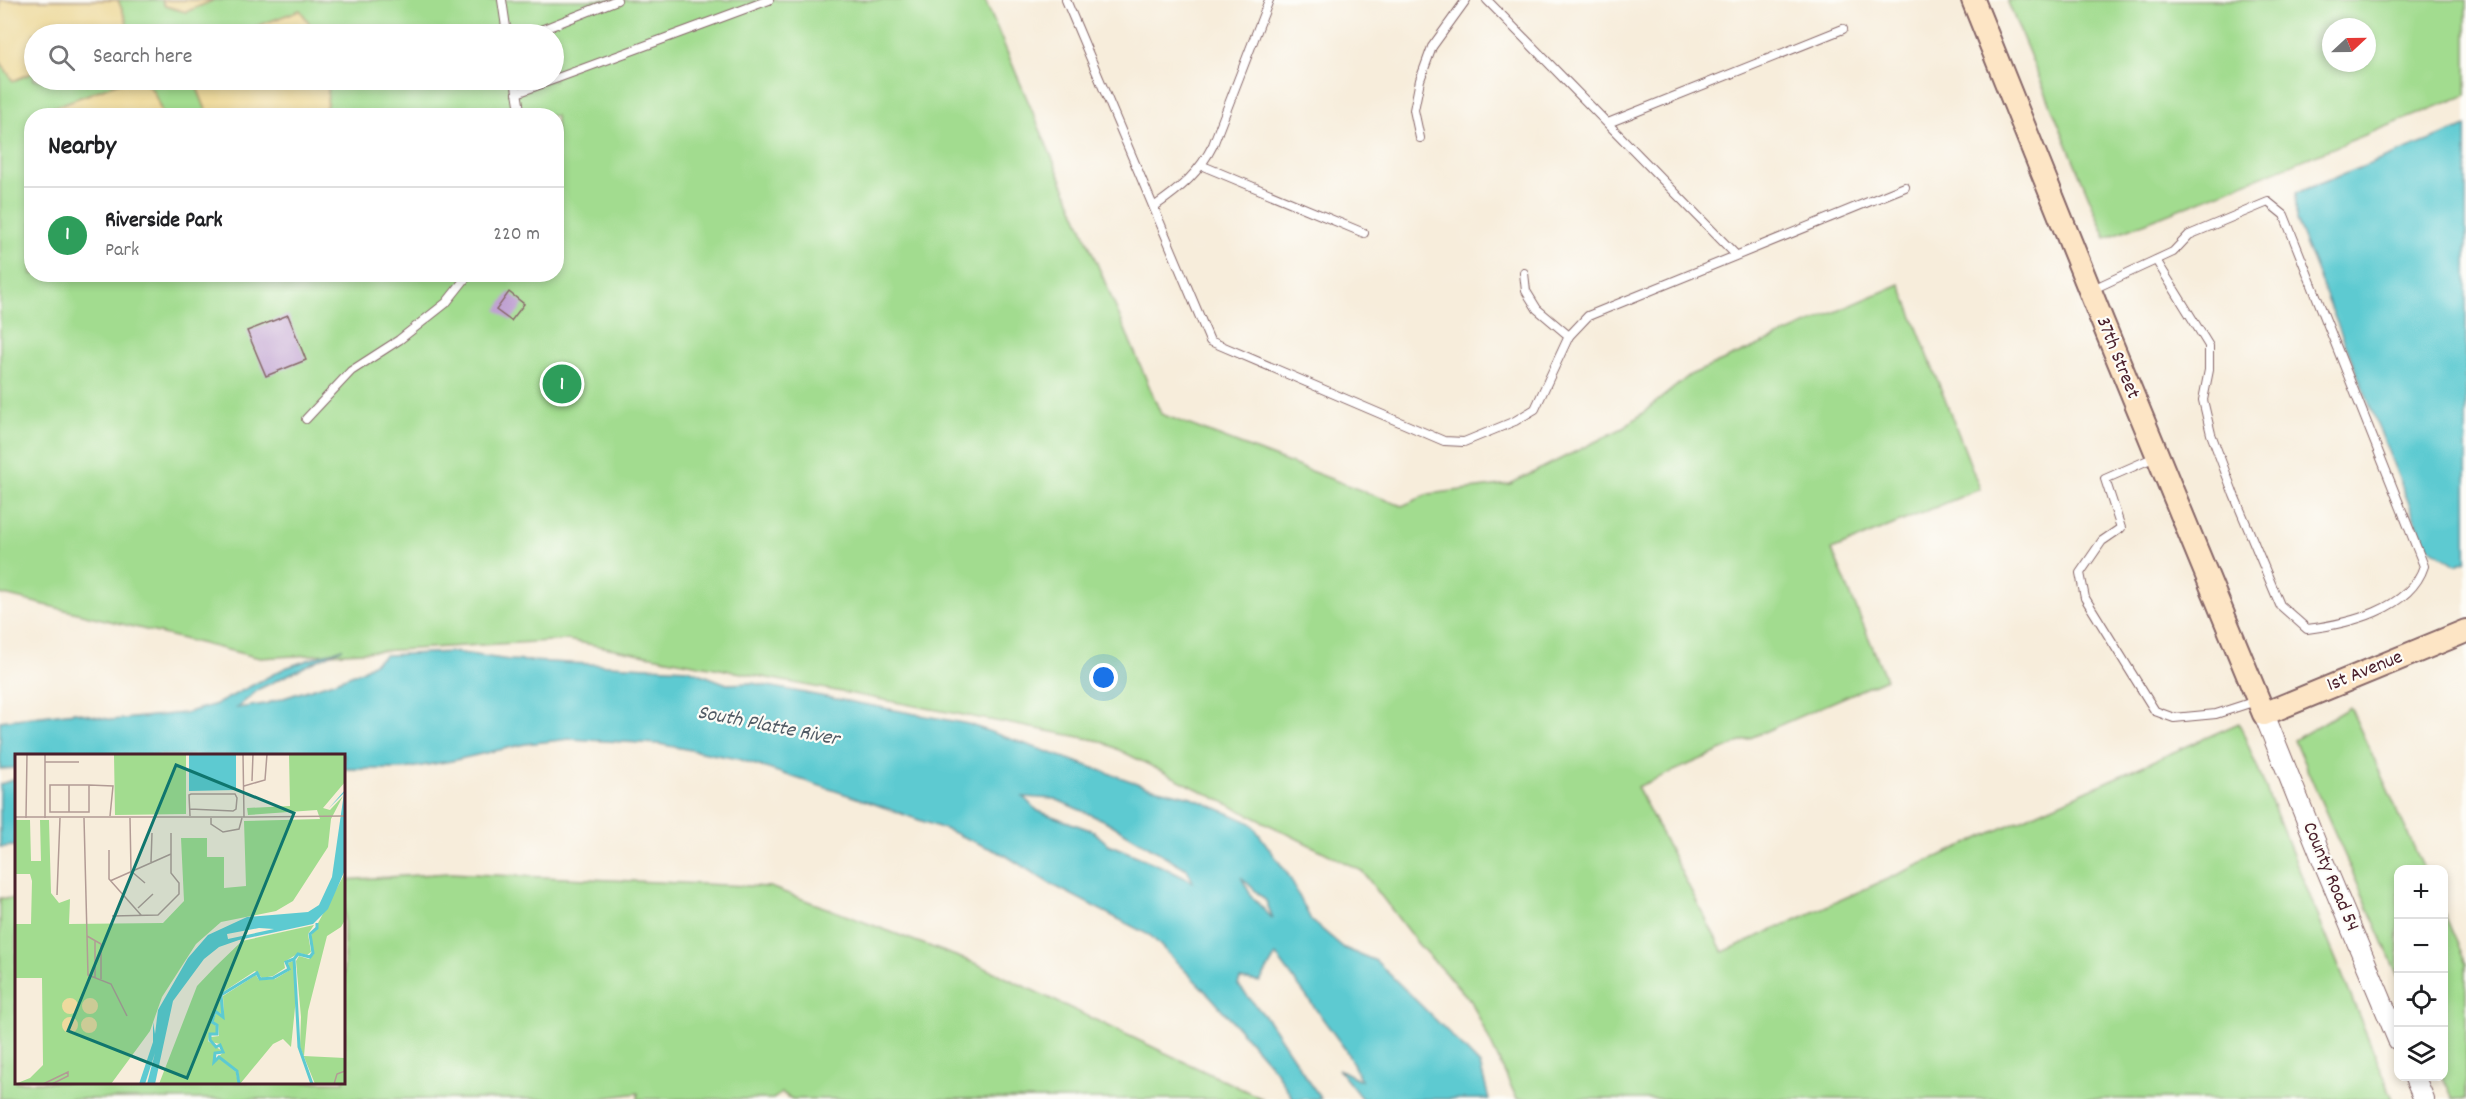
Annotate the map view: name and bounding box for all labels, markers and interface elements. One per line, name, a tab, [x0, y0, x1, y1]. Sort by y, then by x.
north arrow	[2322, 18, 2376, 72]
search box	[24, 24, 564, 90]
icon: search	[45, 41, 78, 74]
text: Search here	[93, 42, 192, 73]
text: Nearby	[48, 129, 116, 166]
text: Riverside Park	[105, 206, 223, 237]
text: 1	[65, 221, 70, 249]
text: 220 m	[493, 221, 540, 249]
text: Park	[105, 237, 139, 265]
street label: 37th Street	[2088, 313, 2146, 403]
pin: 1	[542, 362, 582, 406]
street label: 1st Avenue	[2323, 644, 2407, 700]
your location	[1089, 663, 1118, 692]
water label: South Platte River	[695, 699, 844, 756]
inset map	[15, 754, 345, 1084]
street label: County Road 54	[2294, 818, 2366, 936]
map controls	[2394, 865, 2448, 1081]
button: +	[2394, 865, 2448, 919]
button: −	[2394, 919, 2448, 973]
button: locate	[2394, 973, 2448, 1027]
button: layers	[2394, 1027, 2448, 1081]

